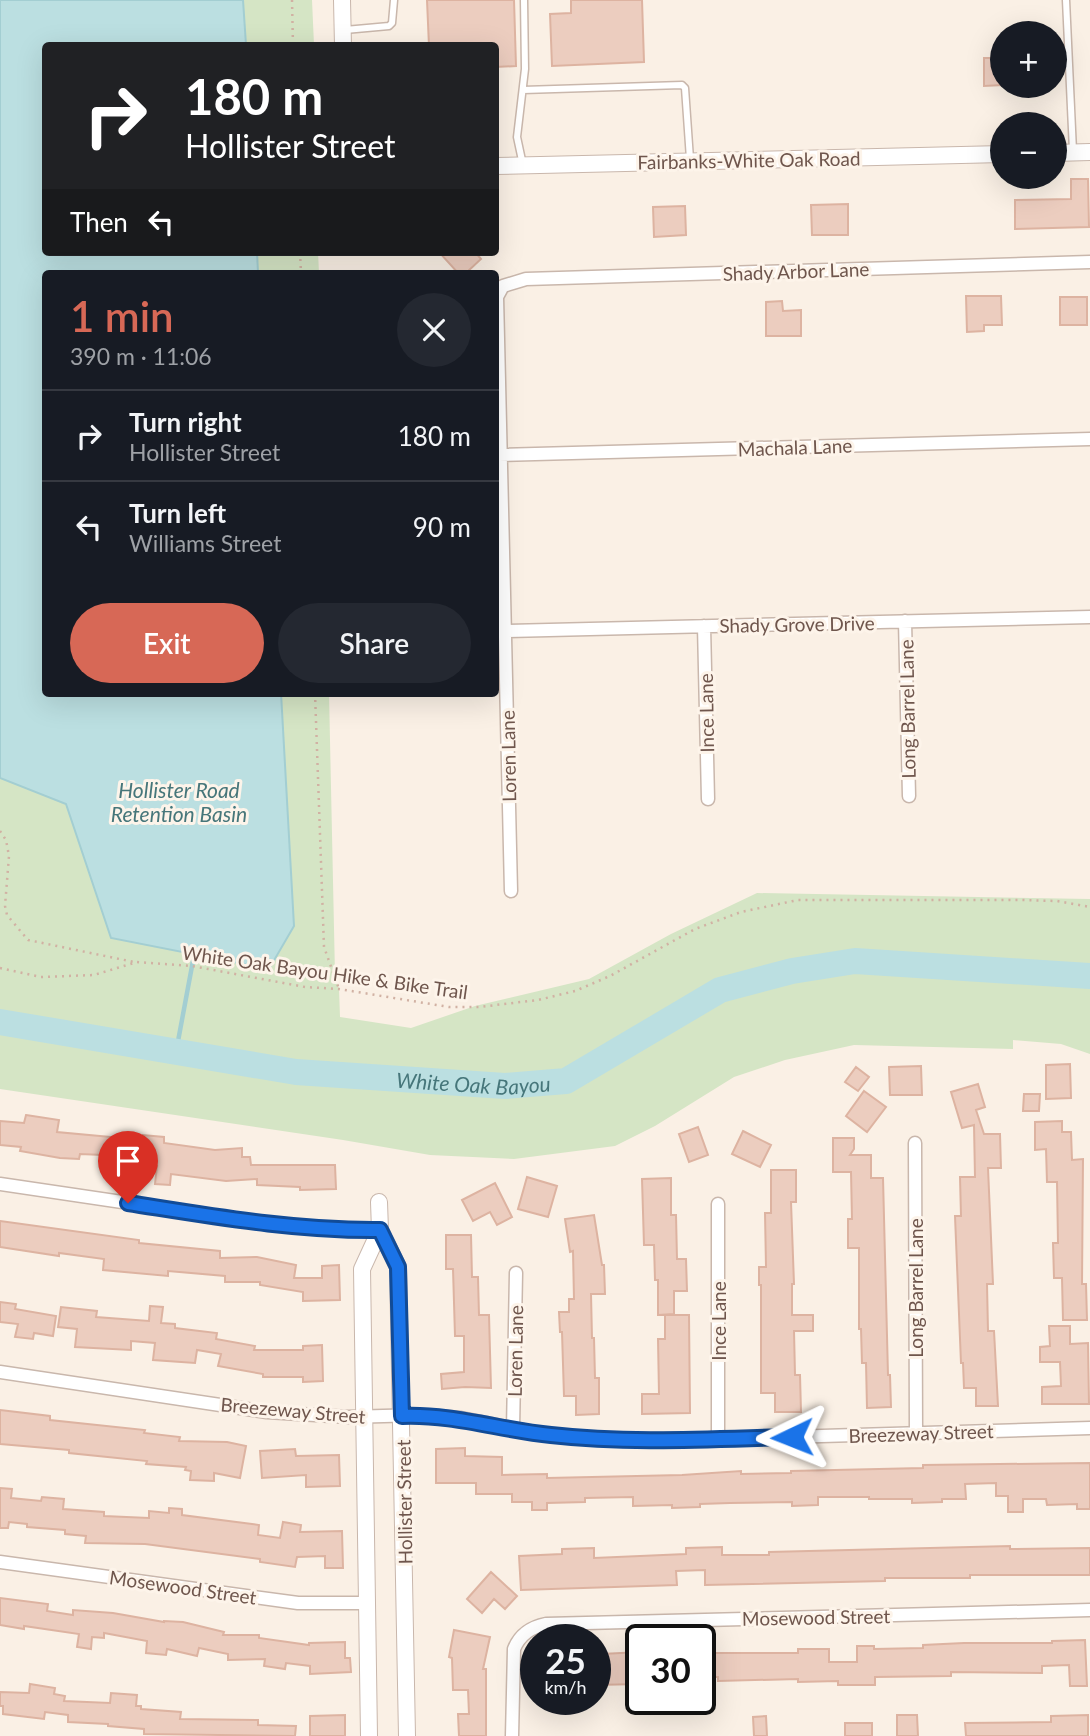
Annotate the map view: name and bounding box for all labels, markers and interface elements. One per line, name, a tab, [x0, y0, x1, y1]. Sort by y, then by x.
map controls	[990, 21, 1067, 189]
button: +	[990, 21, 1067, 98]
text: 180 m	[185, 67, 323, 125]
icon: right	[70, 70, 161, 161]
button: −	[990, 112, 1067, 189]
text: Hollister Street	[185, 126, 395, 165]
street label: Fairbanks-White Oak Road	[637, 147, 861, 173]
icon: left	[142, 203, 180, 241]
text: Then	[70, 206, 128, 238]
street label: Shady Arbor Lane	[722, 257, 870, 285]
text: 1 min	[70, 291, 174, 341]
button: close	[397, 293, 471, 367]
text: 390 m · 11:06	[70, 342, 212, 370]
text: Turn right	[129, 406, 242, 438]
icon: right	[70, 417, 108, 455]
text: 180 m	[398, 420, 471, 452]
street label: Machala Lane	[737, 434, 853, 460]
text: Hollister Street	[129, 438, 280, 466]
text: Turn left	[129, 497, 226, 529]
icon: left	[70, 508, 108, 546]
text: 90 m	[413, 511, 471, 543]
text: Williams Street	[129, 529, 281, 557]
button: Exit	[70, 603, 264, 683]
button: Share	[278, 603, 471, 683]
street label: Shady Grove Drive	[719, 611, 875, 637]
street label: Long Barrel Lane	[894, 639, 920, 779]
street label: Ince Lane	[694, 673, 718, 753]
street label: Loren Lane	[496, 710, 520, 802]
water label: Hollister Road Retention Basin	[111, 777, 247, 826]
street label: White Oak Bayou Hike & Bike Trail	[181, 941, 469, 1003]
water label: White Oak Bayou	[396, 1066, 551, 1099]
pin	[98, 1131, 158, 1203]
icon: arrive	[109, 1142, 147, 1180]
street label: Long Barrel Lane	[904, 1218, 927, 1358]
street label: Ince Lane	[707, 1281, 730, 1361]
street label: Loren Lane	[503, 1305, 527, 1397]
street label: Breezeway Street	[220, 1392, 367, 1428]
position arrow	[755, 1400, 829, 1474]
street label: Breezeway Street	[848, 1419, 994, 1447]
street label: Hollister Street	[391, 1439, 417, 1565]
street label: Mosewood Street	[108, 1565, 258, 1609]
street label: Mosewood Street	[742, 1604, 890, 1630]
speed limit sign: 30	[625, 1624, 716, 1715]
text: 25	[545, 1639, 586, 1681]
text: km/h	[544, 1676, 587, 1698]

